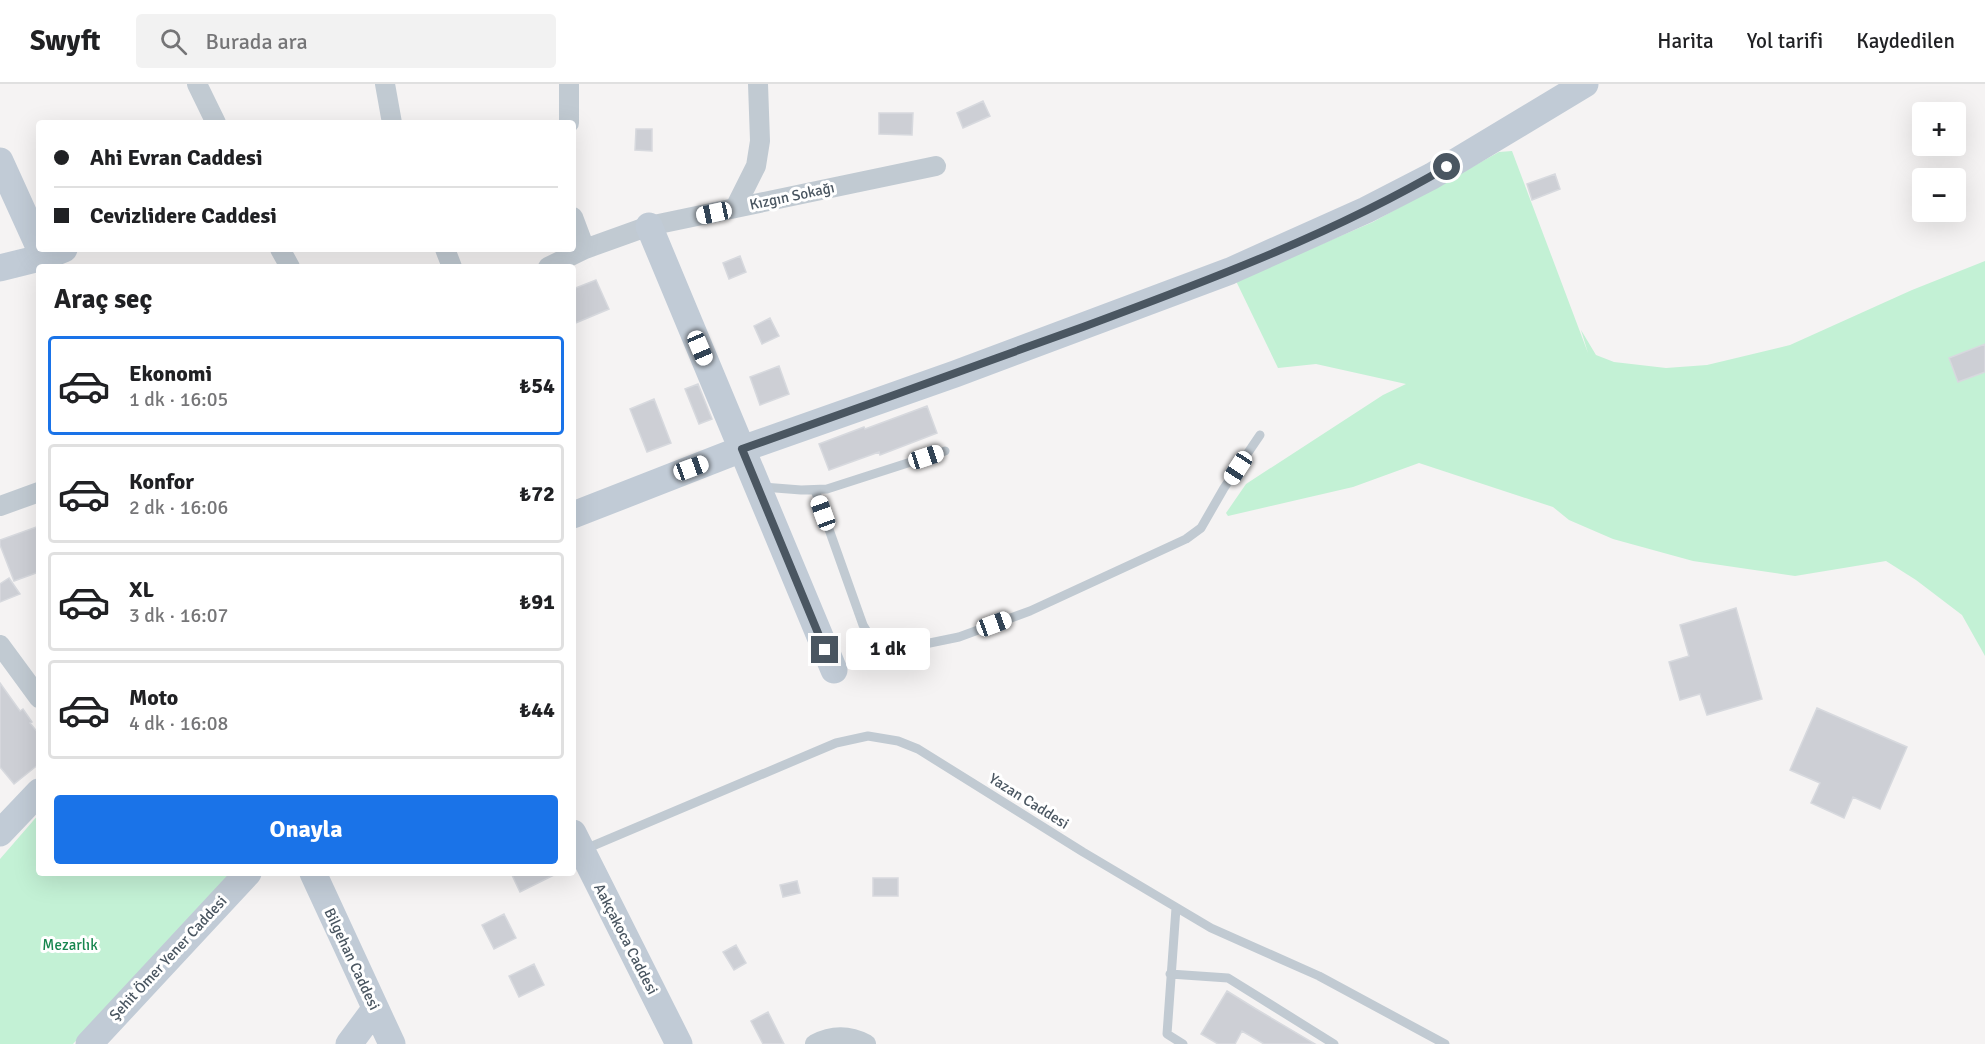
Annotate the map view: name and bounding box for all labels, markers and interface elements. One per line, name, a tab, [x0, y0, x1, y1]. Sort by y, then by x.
search box	[136, 14, 556, 68]
text: Swyft	[30, 24, 100, 58]
icon: search	[157, 25, 190, 58]
text: Burada ara	[205, 28, 308, 55]
text: Harita	[1657, 28, 1714, 54]
text: Yol tarifi	[1747, 28, 1823, 54]
text: Kaydedilen	[1856, 28, 1955, 54]
map controls	[1912, 102, 1966, 222]
button: +	[1912, 102, 1966, 156]
text: Ahi Evran Caddesi	[90, 144, 262, 171]
route start	[1433, 153, 1460, 180]
button: −	[1912, 168, 1966, 222]
street label: Kızgın Sokağı	[748, 178, 836, 214]
car	[695, 200, 733, 226]
text: Cevizlidere Caddesi	[90, 202, 277, 229]
text: Araç seç	[54, 283, 152, 316]
car	[685, 328, 715, 368]
icon: car	[57, 359, 111, 413]
text: Ekonomi	[129, 360, 212, 387]
text: ₺54	[519, 372, 555, 399]
text: 1 dk · 16:05	[129, 387, 228, 412]
car	[906, 443, 946, 471]
car	[1221, 448, 1255, 488]
car	[671, 453, 711, 483]
icon: car	[57, 467, 111, 521]
text: Konfor	[129, 468, 194, 495]
text: ₺72	[519, 480, 555, 507]
car	[808, 493, 838, 533]
text: 2 dk · 16:06	[129, 495, 228, 520]
icon: car	[57, 575, 111, 629]
text: XL	[129, 576, 154, 603]
text: ₺91	[519, 588, 555, 615]
text: 3 dk · 16:07	[129, 603, 228, 628]
car	[974, 609, 1014, 639]
callout: 1 dk	[846, 629, 930, 671]
route end	[811, 636, 838, 663]
text: 1 dk	[870, 636, 906, 661]
icon: car	[57, 683, 111, 737]
text: Moto	[129, 684, 178, 711]
text: ₺44	[519, 696, 555, 723]
text: 4 dk · 16:08	[129, 711, 228, 736]
street label: Yazan Caddesi	[986, 769, 1072, 833]
button: Onayla	[54, 795, 558, 864]
street label: Aakçakoca Caddesi	[590, 880, 662, 998]
street label: Şehit Ömer Yener Caddesi	[106, 892, 230, 1024]
street label: Bilgehan Caddesi	[320, 905, 384, 1013]
park label: Mezarlık	[42, 936, 98, 954]

